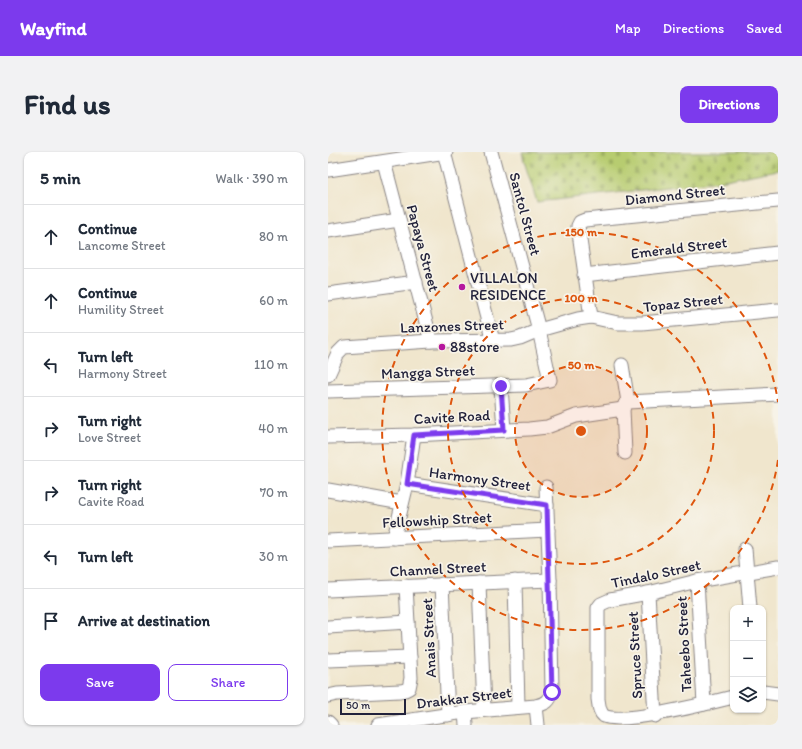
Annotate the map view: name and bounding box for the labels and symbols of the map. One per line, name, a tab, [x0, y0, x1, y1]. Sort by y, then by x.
street label: Santol Street	[505, 170, 545, 258]
street label: Diamond Street	[624, 181, 726, 209]
street label: Papaya Street	[403, 203, 443, 294]
text: 150 m	[565, 225, 598, 239]
street label: Emerald Street	[630, 233, 729, 263]
place label: VILLALON RESIDENCE	[470, 269, 546, 304]
marker: VILLALON RESIDENCE	[457, 282, 467, 292]
street label: Topaz Street	[642, 290, 724, 316]
text: 100 m	[564, 291, 598, 305]
street label: Lanzones Street	[400, 315, 505, 337]
place label: 88store	[450, 338, 500, 356]
marker: 88store	[437, 342, 447, 352]
text: 50 m	[568, 358, 595, 372]
street label: Mangga Street	[381, 361, 476, 383]
route end	[492, 377, 510, 395]
street label: Cavite Road	[413, 406, 491, 428]
centre of rings	[574, 424, 588, 438]
street label: Harmony Street	[428, 463, 532, 495]
street label: Fellowship Street	[382, 508, 493, 532]
street label: Tindalo Street	[610, 556, 703, 592]
street label: Channel Street	[389, 557, 487, 581]
street label: Taheebo Street	[672, 595, 696, 692]
street label: Anais Street	[418, 597, 440, 678]
street label: Spruce Street	[624, 610, 646, 699]
street label: Drakkar Street	[415, 683, 513, 713]
route start	[543, 683, 561, 701]
scale bar	[340, 697, 406, 716]

